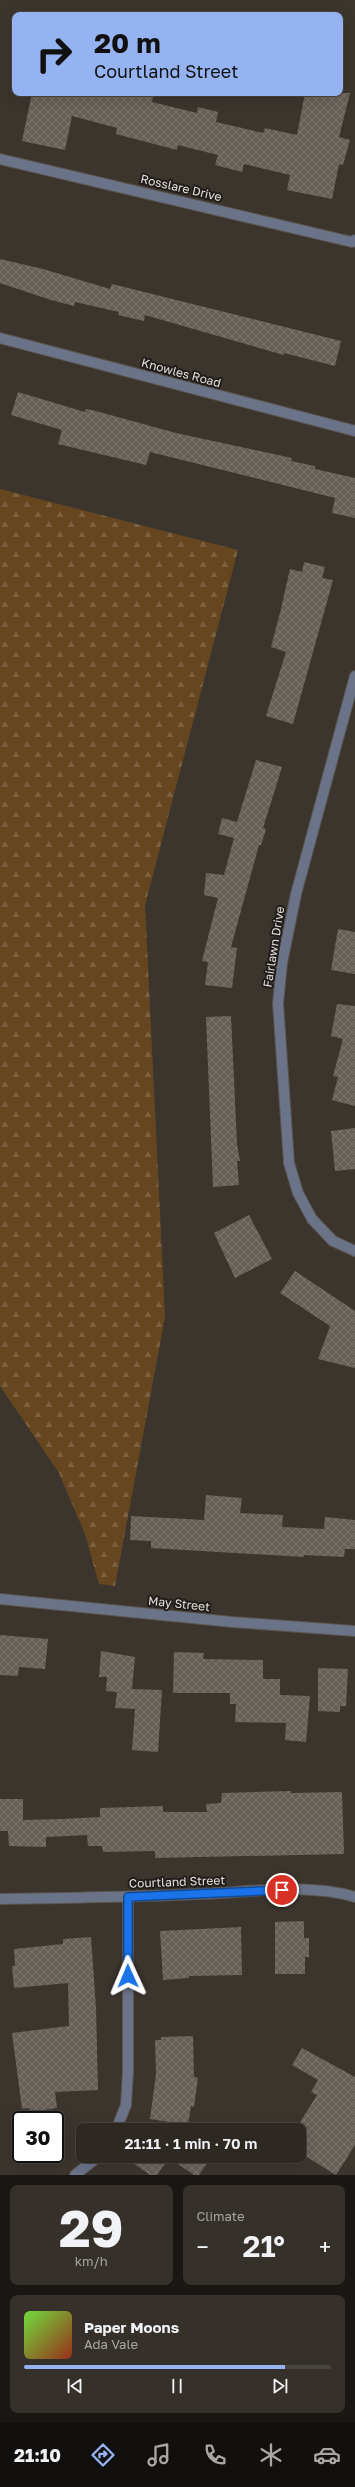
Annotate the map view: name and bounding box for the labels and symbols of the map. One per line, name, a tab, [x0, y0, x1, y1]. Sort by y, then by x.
street label: Rosslare Drive	[139, 171, 223, 204]
street label: Knowles Road	[140, 355, 223, 390]
street label: Fairlawn Drive	[260, 905, 287, 989]
street label: May Street	[147, 1593, 211, 1614]
street label: Courtland Street	[129, 1872, 226, 1891]
pin	[265, 1873, 299, 1907]
position arrow	[107, 1955, 149, 1997]
speed limit sign: 30	[12, 2111, 64, 2163]

